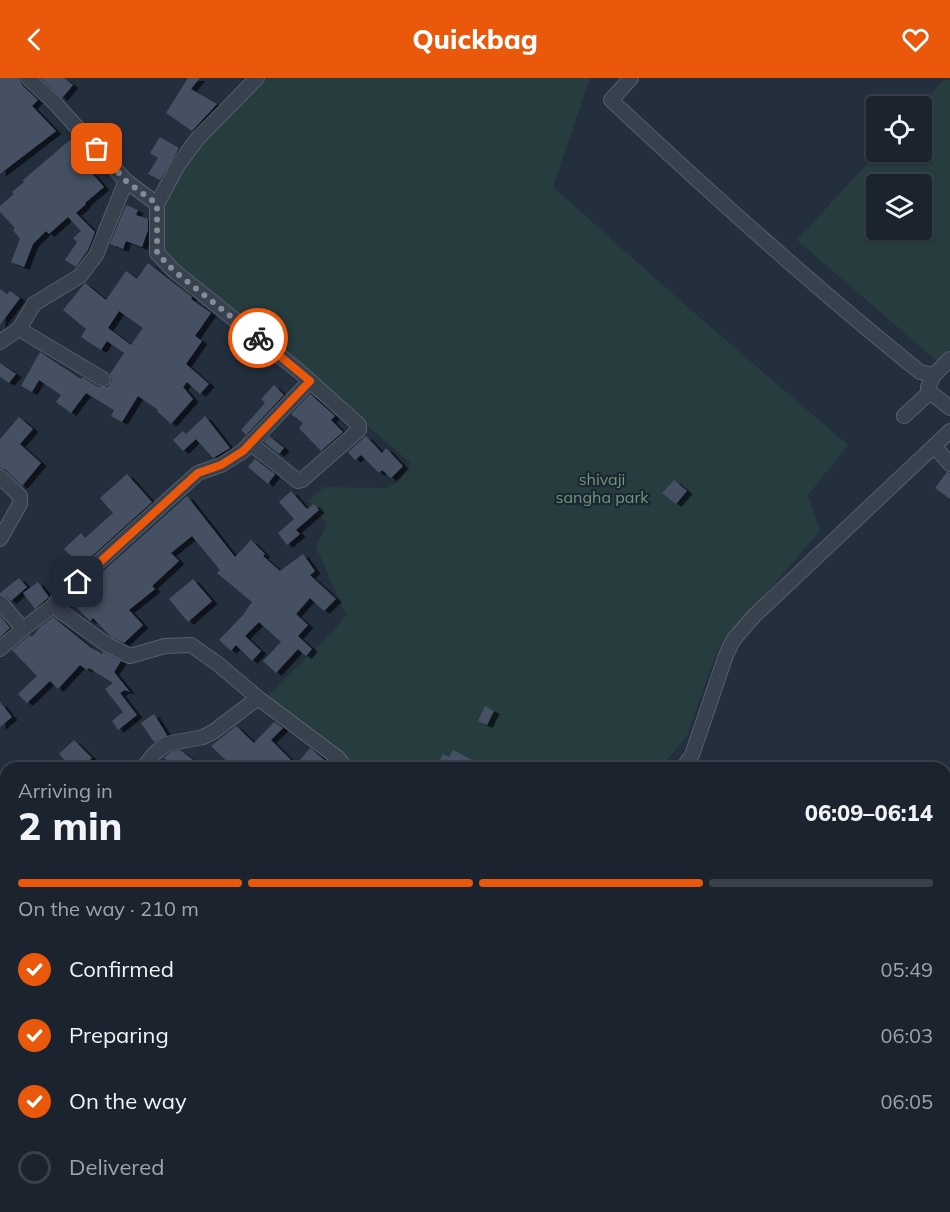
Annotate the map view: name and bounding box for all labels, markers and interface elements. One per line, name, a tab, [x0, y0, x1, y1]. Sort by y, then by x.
text: Quickbag	[412, 22, 538, 56]
icon: back	[18, 23, 51, 56]
icon: heart	[899, 23, 932, 56]
map controls	[866, 96, 932, 240]
button: locate	[866, 96, 932, 162]
pin	[71, 123, 122, 174]
icon: bag	[80, 132, 113, 165]
button: layers	[866, 174, 932, 240]
courier	[228, 308, 288, 368]
icon: bike	[242, 322, 275, 355]
park label: shivaji sangha park	[556, 469, 649, 507]
pin	[52, 556, 103, 607]
icon: home	[61, 565, 94, 598]
text: Arriving in	[18, 778, 113, 803]
text: 06:09–06:14	[805, 799, 933, 827]
text: 2 min	[18, 801, 123, 850]
text: On the way · 210 m	[18, 896, 199, 921]
icon: check	[18, 953, 51, 986]
text: Confirmed	[69, 955, 174, 983]
text: 05:49	[880, 957, 933, 982]
icon: check	[18, 1019, 51, 1052]
text: Preparing	[69, 1021, 169, 1049]
text: 06:03	[880, 1023, 933, 1048]
icon: check	[18, 1085, 51, 1118]
text: On the way	[69, 1087, 187, 1115]
text: 06:05	[880, 1089, 933, 1114]
text: Delivered	[69, 1153, 164, 1181]

